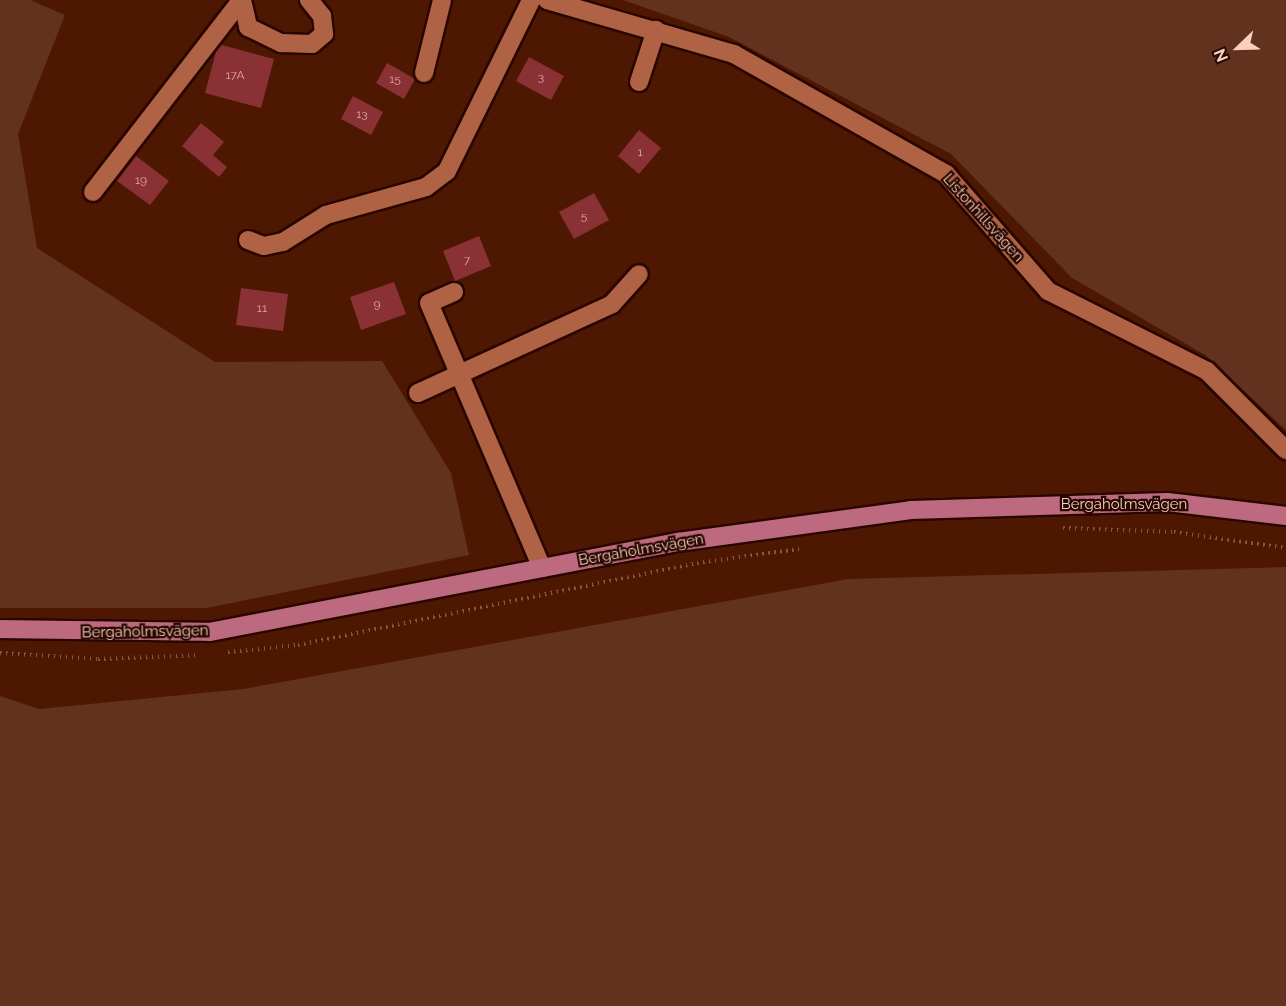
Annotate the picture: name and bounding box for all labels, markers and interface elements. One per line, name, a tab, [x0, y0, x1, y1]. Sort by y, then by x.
north arrow	[1208, 18, 1268, 78]
text: N	[1210, 46, 1232, 65]
house number: 17A	[225, 69, 245, 83]
house number: 3	[538, 71, 544, 85]
house number: 15	[389, 73, 401, 87]
house number: 13	[356, 108, 368, 122]
house number: 1	[637, 146, 643, 160]
street label: Listonhillsvägen	[939, 170, 1027, 266]
house number: 19	[135, 174, 147, 188]
house number: 5	[581, 210, 587, 224]
house number: 7	[464, 254, 470, 268]
house number: 9	[373, 298, 381, 312]
house number: 11	[257, 302, 267, 316]
street label: Bergaholmsvägen	[1061, 496, 1187, 514]
street label: Bergaholmsvägen	[577, 530, 705, 570]
street label: Bergaholmsvägen	[81, 622, 209, 642]

